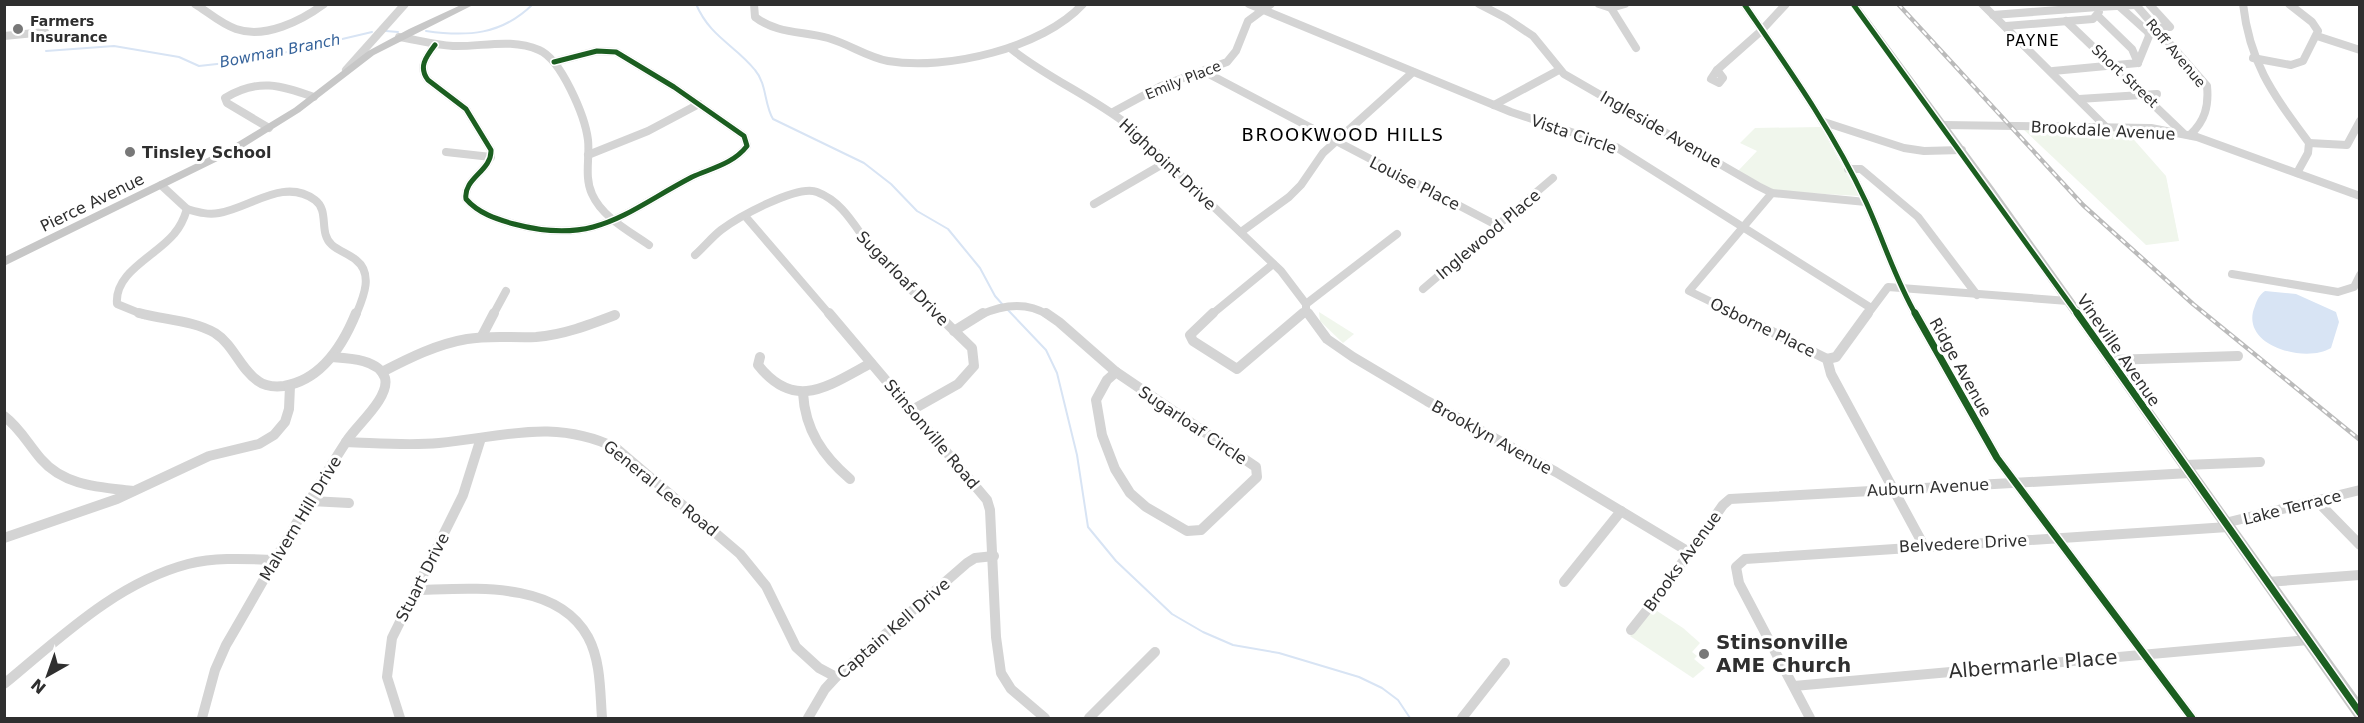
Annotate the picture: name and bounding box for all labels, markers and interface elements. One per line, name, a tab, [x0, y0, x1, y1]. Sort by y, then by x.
place label: Farmers Insurance	[30, 13, 108, 45]
street label: Roff Avenue	[2143, 16, 2209, 90]
marker: Farmers Insurance	[11, 22, 25, 36]
water label: Bowman Branch	[218, 30, 342, 72]
district label: PAYNE	[2006, 32, 2060, 50]
street label: Short Street	[2089, 41, 2162, 111]
street label: Emily Place	[1143, 58, 1223, 102]
street label: Ingleside Avenue	[1597, 87, 1725, 172]
street label: Vista Circle	[1528, 111, 1619, 158]
street label: Highpoint Drive	[1115, 115, 1220, 214]
street label: Brookdale Avenue	[2030, 117, 2176, 144]
district label: BROOKWOOD HILLS	[1242, 124, 1444, 145]
place label: Tinsley School	[142, 143, 272, 162]
marker: Tinsley School	[123, 145, 137, 159]
street label: Louise Place	[1366, 153, 1463, 214]
street label: Pierce Avenue	[37, 169, 147, 236]
street label: Inglewood Place	[1433, 185, 1544, 283]
street label: Sugarloaf Drive	[853, 227, 953, 330]
street label: Vineville Avenue	[2073, 291, 2164, 410]
street label: Osborne Place	[1707, 294, 1819, 361]
street label: Ridge Avenue	[1926, 314, 1996, 420]
street label: Stinsonville Road	[880, 376, 983, 493]
street label: Sugarloaf Circle	[1135, 382, 1250, 469]
street label: Brooklyn Avenue	[1428, 396, 1555, 478]
street label: General Lee Road	[600, 436, 722, 540]
street label: Malvern Hill Drive	[256, 453, 345, 584]
street label: Auburn Avenue	[1866, 475, 1990, 500]
street label: Lake Terrace	[2241, 486, 2343, 529]
street label: Brooks Avenue	[1640, 508, 1725, 615]
street label: Stuart Drive	[392, 530, 453, 625]
street label: Belvedere Drive	[1898, 531, 2028, 556]
street label: Captain Kell Drive	[833, 574, 954, 682]
place label: Stinsonville AME Church	[1716, 630, 1851, 677]
north arrow	[18, 645, 78, 705]
street label: Albermarle Place	[1948, 645, 2118, 683]
marker: Stinsonville AME Church	[1697, 647, 1711, 661]
text: N	[27, 675, 50, 698]

